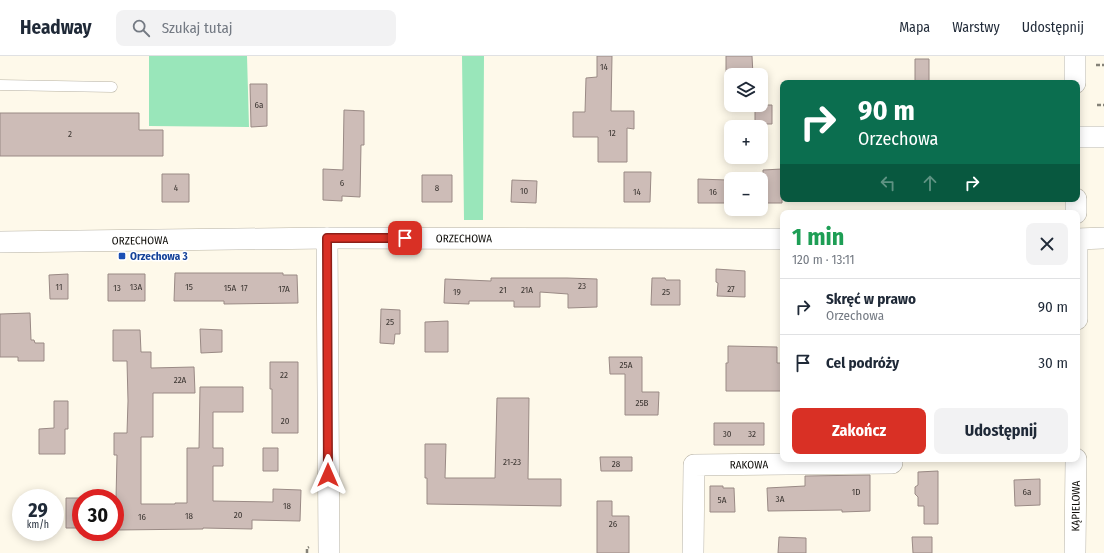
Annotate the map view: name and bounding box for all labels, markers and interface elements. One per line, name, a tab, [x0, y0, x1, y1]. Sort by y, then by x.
search box	[116, 10, 396, 46]
text: Headway	[20, 16, 92, 39]
icon: search	[130, 17, 152, 39]
text: Szukaj tutaj	[162, 19, 232, 37]
text: Mapa	[899, 19, 930, 36]
text: Warstwy	[952, 19, 1000, 36]
text: Udostępnij	[1022, 19, 1084, 36]
house number: 14	[600, 62, 609, 72]
map controls	[724, 68, 768, 216]
button: layers	[724, 68, 768, 112]
text: 90 m	[858, 94, 915, 127]
icon: right	[792, 96, 844, 148]
house number: 6a	[255, 100, 264, 110]
button: +	[724, 120, 768, 164]
house number: 12	[608, 128, 616, 138]
text: Orzechowa	[858, 128, 938, 150]
house number: 2	[68, 129, 72, 139]
button: −	[724, 172, 768, 216]
icon: left	[877, 172, 899, 194]
icon: ahead	[919, 172, 941, 194]
icon: right	[961, 172, 983, 194]
house number: 6	[340, 178, 345, 188]
house number: 4	[174, 183, 179, 193]
house number: 8	[435, 183, 440, 193]
house number: 10	[520, 186, 528, 196]
house number: 14	[633, 187, 642, 197]
house number: 16	[709, 187, 718, 197]
pin	[388, 221, 422, 255]
text: 1 min	[792, 223, 844, 251]
button: close	[1026, 223, 1068, 265]
icon: arrive	[394, 227, 416, 249]
street label: ORZECHOWA	[436, 232, 492, 245]
street label: ORZECHOWA	[112, 234, 168, 248]
place label: Orzechowa 3	[130, 250, 188, 263]
marker: Orzechowa 3	[117, 251, 127, 261]
text: 120 m · 13:11	[792, 252, 855, 267]
house number: 23	[578, 281, 586, 291]
house number: 11	[56, 282, 62, 292]
house number: 13A	[130, 282, 142, 292]
house number: 15	[185, 282, 193, 292]
house number: 13	[113, 283, 121, 293]
house number: 15A	[224, 283, 236, 293]
house number: 17	[240, 283, 248, 293]
house number: 17A	[278, 284, 290, 294]
house number: 27	[727, 284, 735, 294]
house number: 21	[499, 285, 507, 295]
house number: 21A	[521, 285, 533, 295]
house number: 19	[453, 287, 461, 297]
house number: 25	[662, 287, 670, 297]
text: Skręć w prawo	[826, 290, 916, 308]
icon: right	[792, 296, 814, 318]
text: 90 m	[1038, 298, 1068, 316]
text: Orzechowa	[826, 308, 884, 323]
house number: 25	[386, 317, 394, 327]
icon: arrive	[792, 352, 814, 374]
text: Cel podróży	[826, 354, 899, 372]
text: 30 m	[1038, 354, 1068, 372]
house number: 25A	[620, 360, 633, 370]
house number: 22	[280, 370, 288, 380]
house number: 22A	[174, 375, 187, 385]
house number: 25B	[635, 398, 649, 408]
button: Zakończ	[792, 408, 926, 454]
button: Udostępnij	[934, 408, 1068, 454]
house number: 20	[281, 416, 290, 426]
house number: 30	[723, 429, 732, 439]
house number: 32	[748, 429, 756, 439]
position arrow	[307, 454, 349, 496]
house number: 21-23	[503, 457, 521, 467]
street label: RAKOWA	[730, 458, 768, 472]
house number: 28	[612, 459, 621, 469]
street label: KĄPIELOWA	[1069, 480, 1083, 531]
house number: 1D	[852, 487, 860, 497]
house number: 6a	[1023, 487, 1032, 497]
speed limit sign: 30	[72, 489, 124, 541]
house number: 3A	[776, 494, 785, 504]
house number: 5A	[718, 495, 727, 505]
text: 29	[28, 498, 48, 522]
house number: 18	[283, 501, 292, 511]
house number: 20	[234, 510, 243, 520]
house number: 18	[185, 511, 194, 521]
house number: 16	[138, 512, 147, 522]
text: km/h	[27, 519, 49, 531]
house number: 26	[609, 519, 618, 529]

